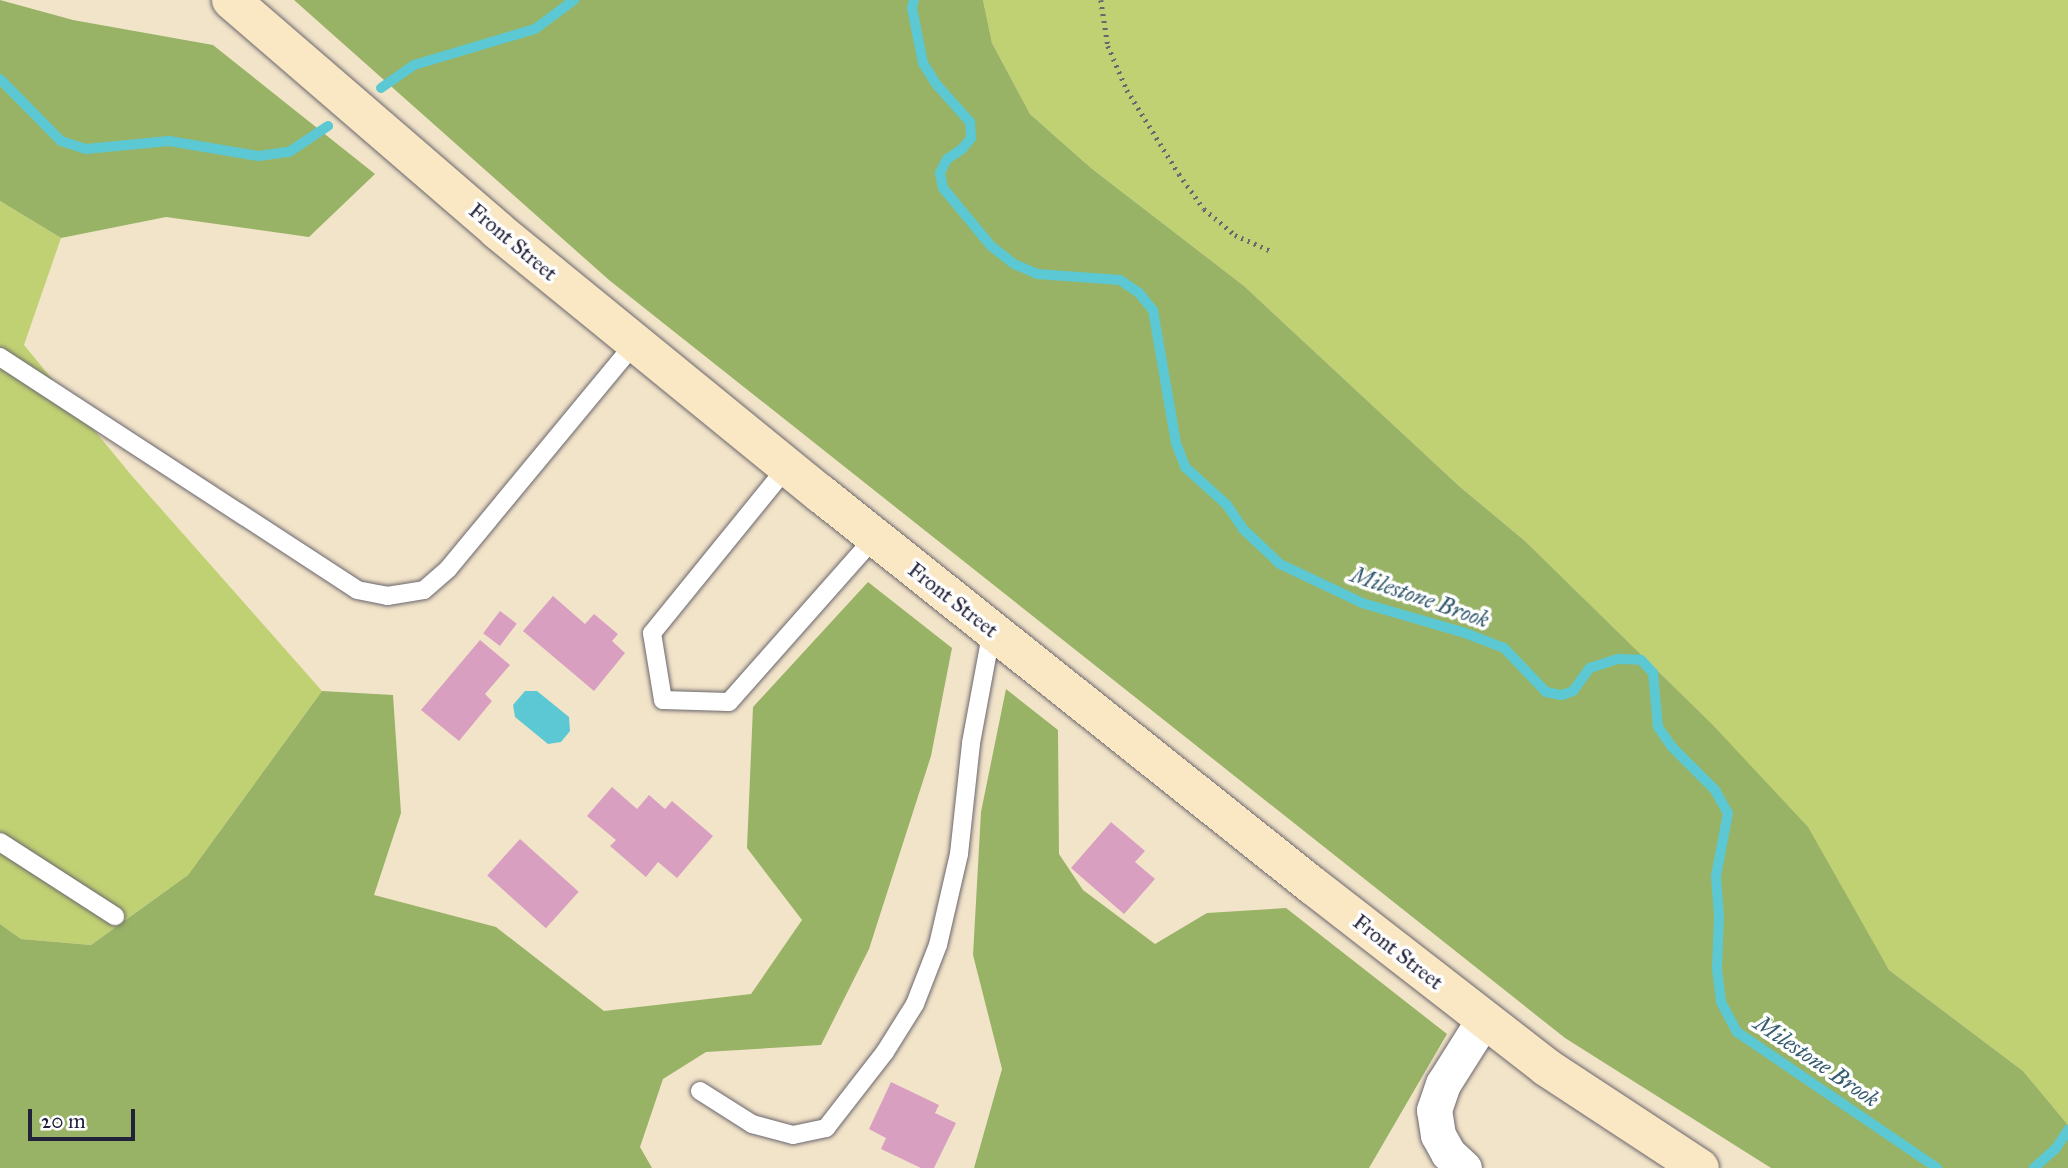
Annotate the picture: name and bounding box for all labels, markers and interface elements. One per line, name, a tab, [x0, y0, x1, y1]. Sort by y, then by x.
street label: Front Street	[464, 198, 562, 286]
street label: Front Street	[903, 557, 1003, 643]
water label: Milestone Brook	[1347, 560, 1493, 634]
street label: Front Street	[1348, 909, 1448, 995]
water label: Milestone Brook	[1749, 1009, 1885, 1113]
scale bar	[32, 1094, 138, 1138]
text: 20 m	[41, 1108, 86, 1134]

